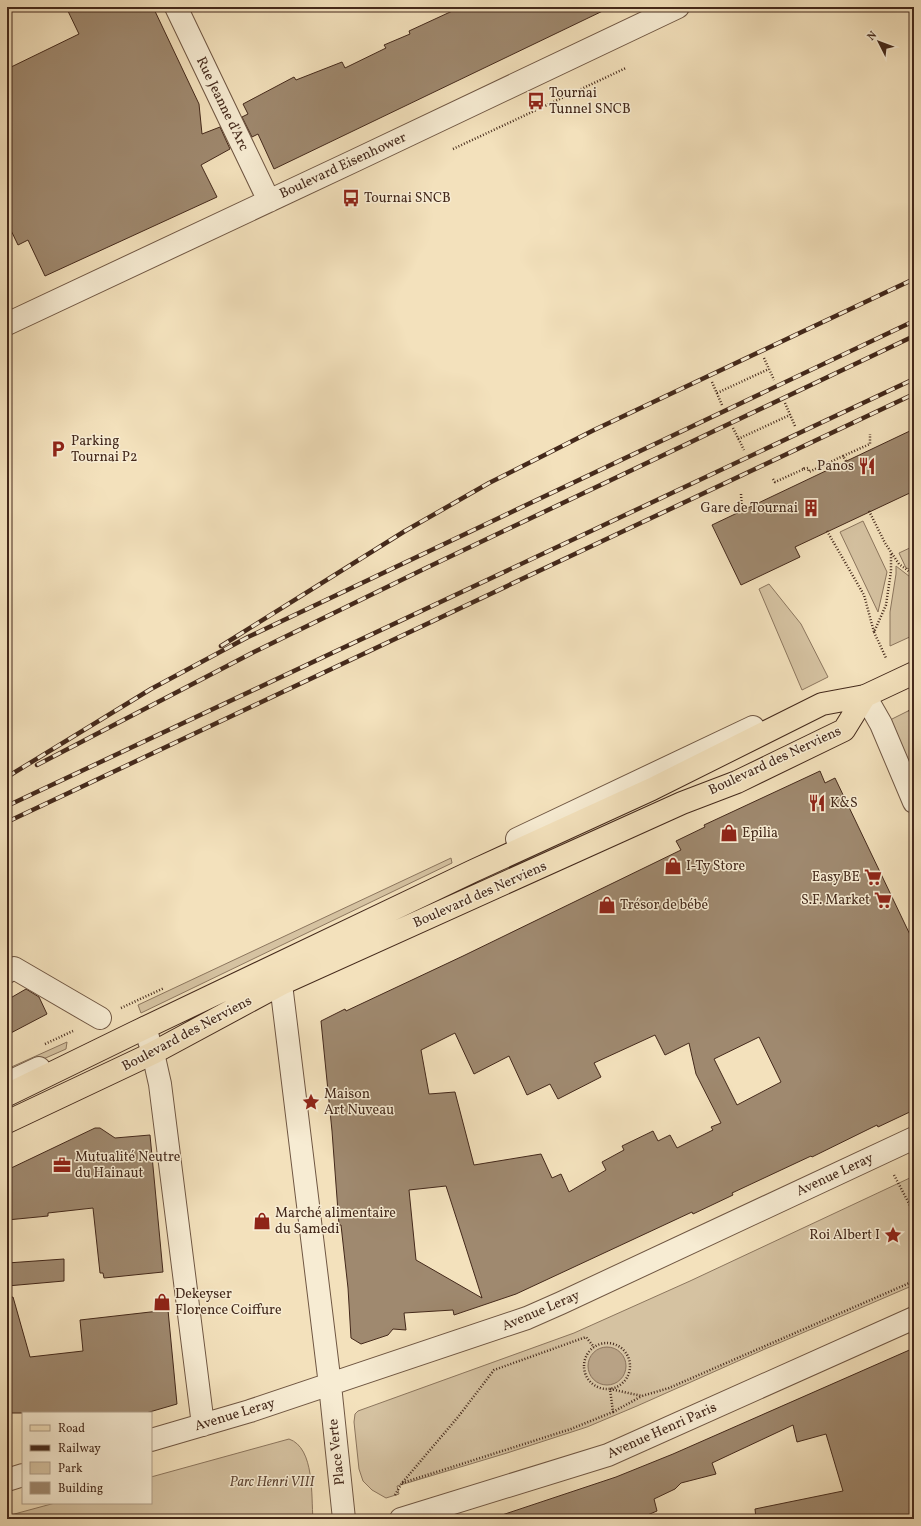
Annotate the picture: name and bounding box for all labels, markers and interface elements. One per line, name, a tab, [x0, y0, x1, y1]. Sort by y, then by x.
north arrow	[859, 22, 899, 62]
text: N	[864, 28, 881, 44]
street label: Rue Jeanne d'Arc	[191, 54, 253, 154]
place label: Tournai Tunnel SNCB	[549, 84, 631, 119]
bus stop icon: Tournai Tunnel SNCB	[526, 91, 546, 111]
street label: Boulevard Eisenhower	[276, 128, 410, 204]
bus stop icon: Tournai SNCB	[341, 188, 361, 208]
place label: Tournai SNCB	[364, 189, 451, 208]
place label: Parking Tournai P2	[71, 432, 137, 467]
parking icon: Parking Tournai P2	[48, 439, 68, 459]
restaurant icon: Panos	[857, 456, 877, 476]
place label: Panos	[817, 457, 854, 476]
building icon: Gare de Tournai	[801, 498, 821, 518]
place label: Gare de Tournai	[701, 499, 798, 518]
street label: Boulevard des Nerviens	[706, 722, 844, 800]
restaurant icon: K&S	[807, 793, 827, 813]
place label: K&S	[830, 794, 858, 813]
shop icon: Epilia	[719, 823, 739, 843]
place label: Epilia	[742, 824, 778, 843]
shop icon: I-Ty Store	[663, 856, 683, 876]
street label: Boulevard des Nerviens	[410, 857, 550, 933]
place label: I-Ty Store	[686, 857, 746, 876]
supermarket icon: Easy BE	[863, 867, 883, 887]
place label: Easy BE	[812, 868, 860, 887]
supermarket icon: S.F. Market	[873, 890, 893, 910]
place label: S.F. Market	[801, 891, 870, 910]
shop icon: Trésor de bébé	[597, 895, 617, 915]
place label: Trésor de bébé	[620, 896, 709, 915]
street label: Boulevard des Nerviens	[119, 992, 255, 1076]
place label: Maison Art Nuveau	[324, 1085, 394, 1120]
place icon: Maison Art Nuveau	[301, 1092, 321, 1112]
place label: Mutualité Neutre du Hainaut	[75, 1148, 181, 1183]
street label: Avenue Leray	[793, 1149, 877, 1201]
office icon: Mutualité Neutre du Hainaut	[52, 1155, 72, 1175]
place label: Marché alimentaire du Samedi	[275, 1204, 396, 1239]
shop icon: Marché alimentaire du Samedi	[252, 1211, 272, 1231]
place icon: Roi Albert I	[883, 1225, 903, 1245]
place label: Roi Albert I	[809, 1226, 880, 1245]
place label: Dekeyser Florence Coiffure	[175, 1285, 282, 1320]
street label: Avenue Leray	[499, 1286, 583, 1336]
shop icon: Dekeyser Florence Coiffure	[152, 1292, 172, 1312]
street label: Avenue Leray	[193, 1394, 278, 1436]
street label: Avenue Henri Paris	[604, 1398, 720, 1464]
legend	[22, 1412, 152, 1504]
street label: Place Verte	[324, 1417, 350, 1486]
text: Road	[58, 1421, 85, 1437]
text: Railway	[58, 1441, 101, 1457]
text: Park	[58, 1461, 83, 1477]
park label: Parc Henri VIII	[229, 1473, 316, 1492]
text: Building	[58, 1481, 103, 1497]

